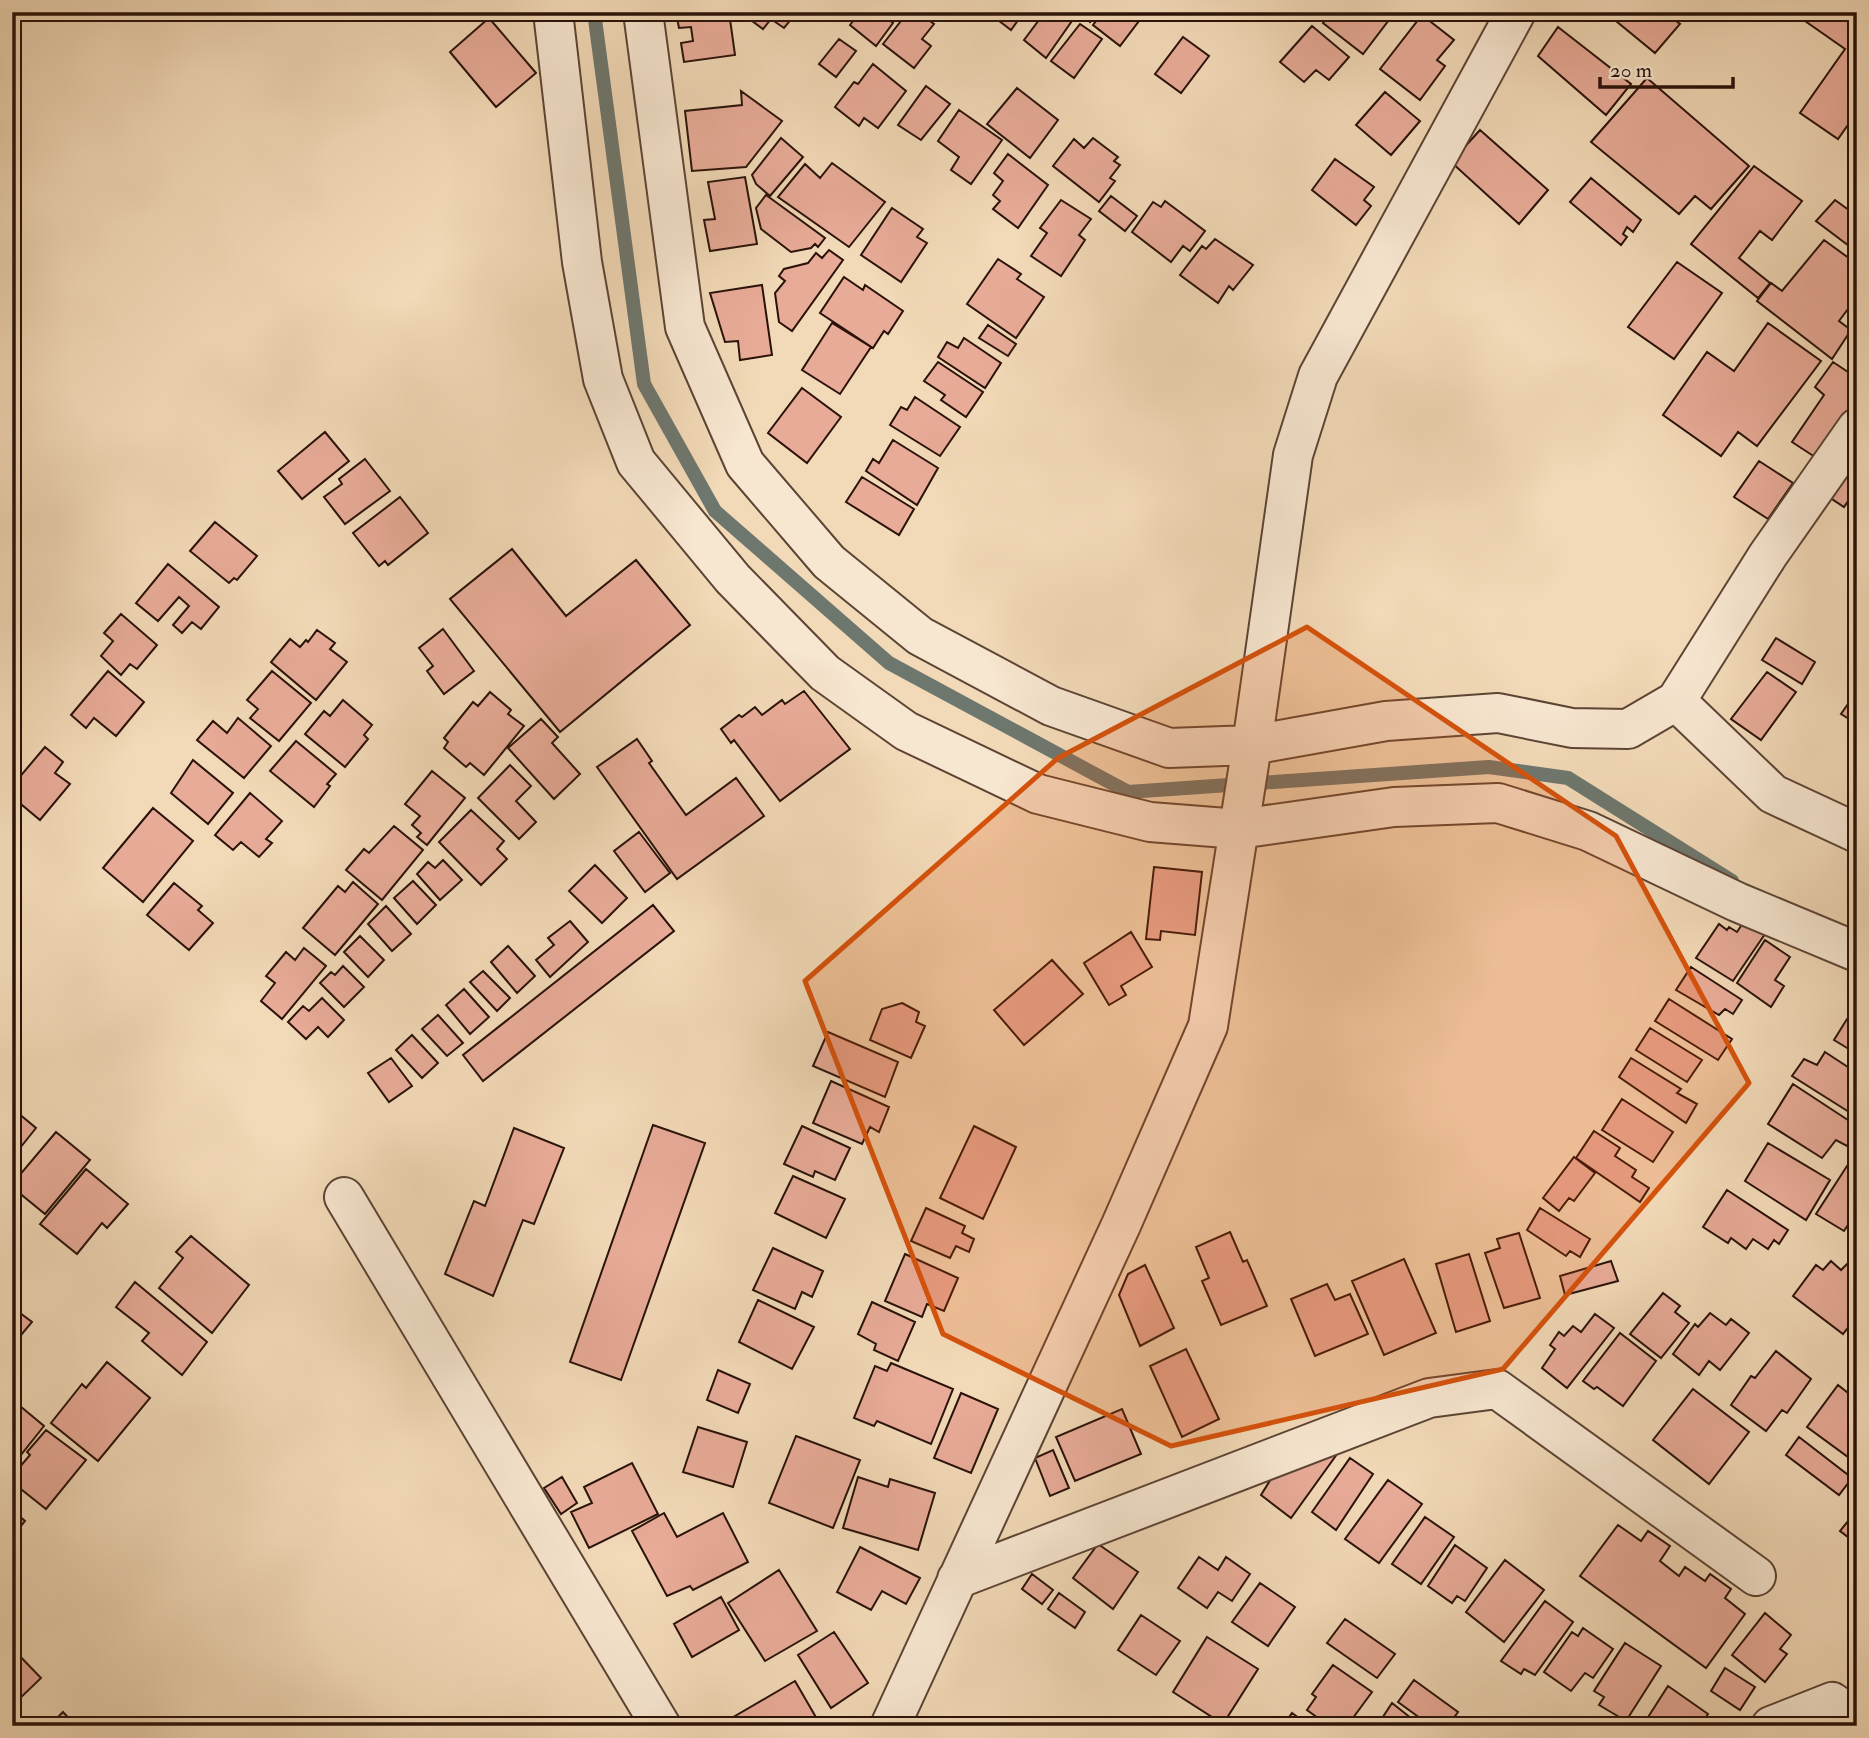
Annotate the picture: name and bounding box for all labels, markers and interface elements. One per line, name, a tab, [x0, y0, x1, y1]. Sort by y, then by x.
scale bar	[1600, 46, 1732, 90]
text: 20 m	[1610, 57, 1652, 84]

